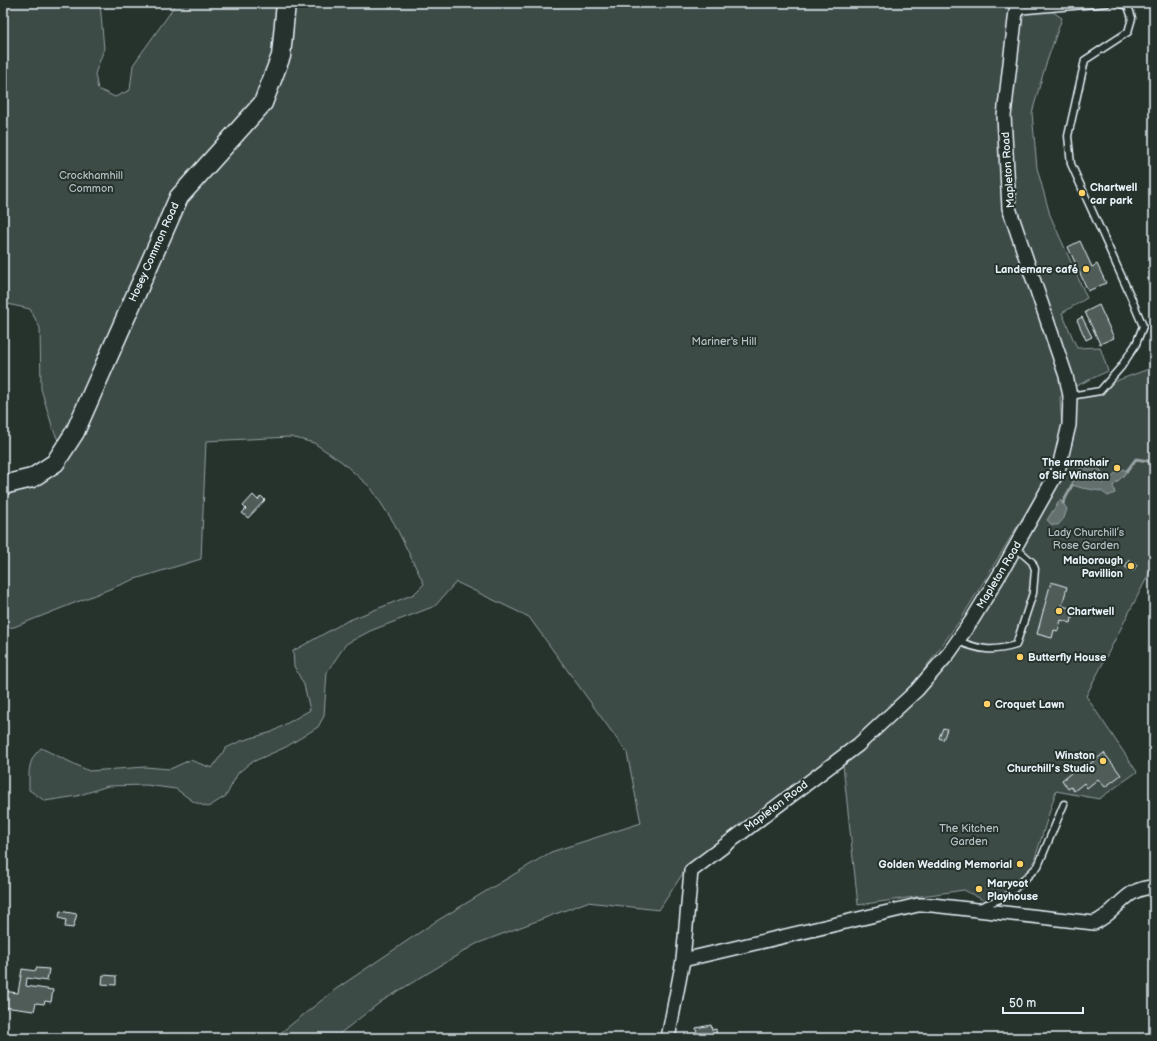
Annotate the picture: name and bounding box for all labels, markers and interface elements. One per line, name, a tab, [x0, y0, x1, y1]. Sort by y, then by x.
street label: Mapleton Road	[999, 132, 1017, 208]
park label: Crockhamhill Common	[59, 169, 123, 195]
place label: Chartwell car park	[1090, 181, 1138, 207]
marker: Chartwell car park	[1077, 188, 1087, 198]
street label: Hosey Common Road	[126, 200, 182, 304]
place label: Landemare café	[995, 263, 1078, 276]
marker: Landemare café	[1081, 264, 1091, 274]
park label: Mariner's Hill	[692, 335, 756, 348]
place label: The armchair of Sir Winston	[1039, 456, 1110, 482]
marker: The armchair of Sir Winston	[1112, 463, 1122, 473]
park label: Lady Churchill’s Rose Garden	[1048, 526, 1125, 552]
street label: Mapleton Road	[974, 539, 1024, 611]
place label: Malborough Pavillion	[1063, 554, 1123, 580]
marker: Malborough Pavillion	[1126, 561, 1136, 571]
place label: Chartwell	[1067, 605, 1115, 618]
marker: Chartwell	[1054, 606, 1064, 616]
place label: Butterfly House	[1028, 651, 1106, 664]
marker: Butterfly House	[1015, 652, 1025, 662]
place label: Croquet Lawn	[995, 698, 1065, 711]
marker: Croquet Lawn	[982, 699, 992, 709]
place label: Winston Churchill’s Studio	[1007, 749, 1095, 775]
marker: Winston Churchill’s Studio	[1098, 756, 1108, 766]
street label: Mapleton Road	[742, 778, 810, 834]
park label: The Kitchen Garden	[939, 822, 999, 848]
place label: Golden Wedding Memorial	[879, 858, 1012, 871]
marker: Golden Wedding Memorial	[1015, 859, 1025, 869]
place label: Marycot Playhouse	[987, 877, 1038, 903]
marker: Marycot Playhouse	[974, 884, 984, 894]
scale bar	[1003, 989, 1083, 1015]
text: 50 m	[1009, 996, 1036, 1011]

